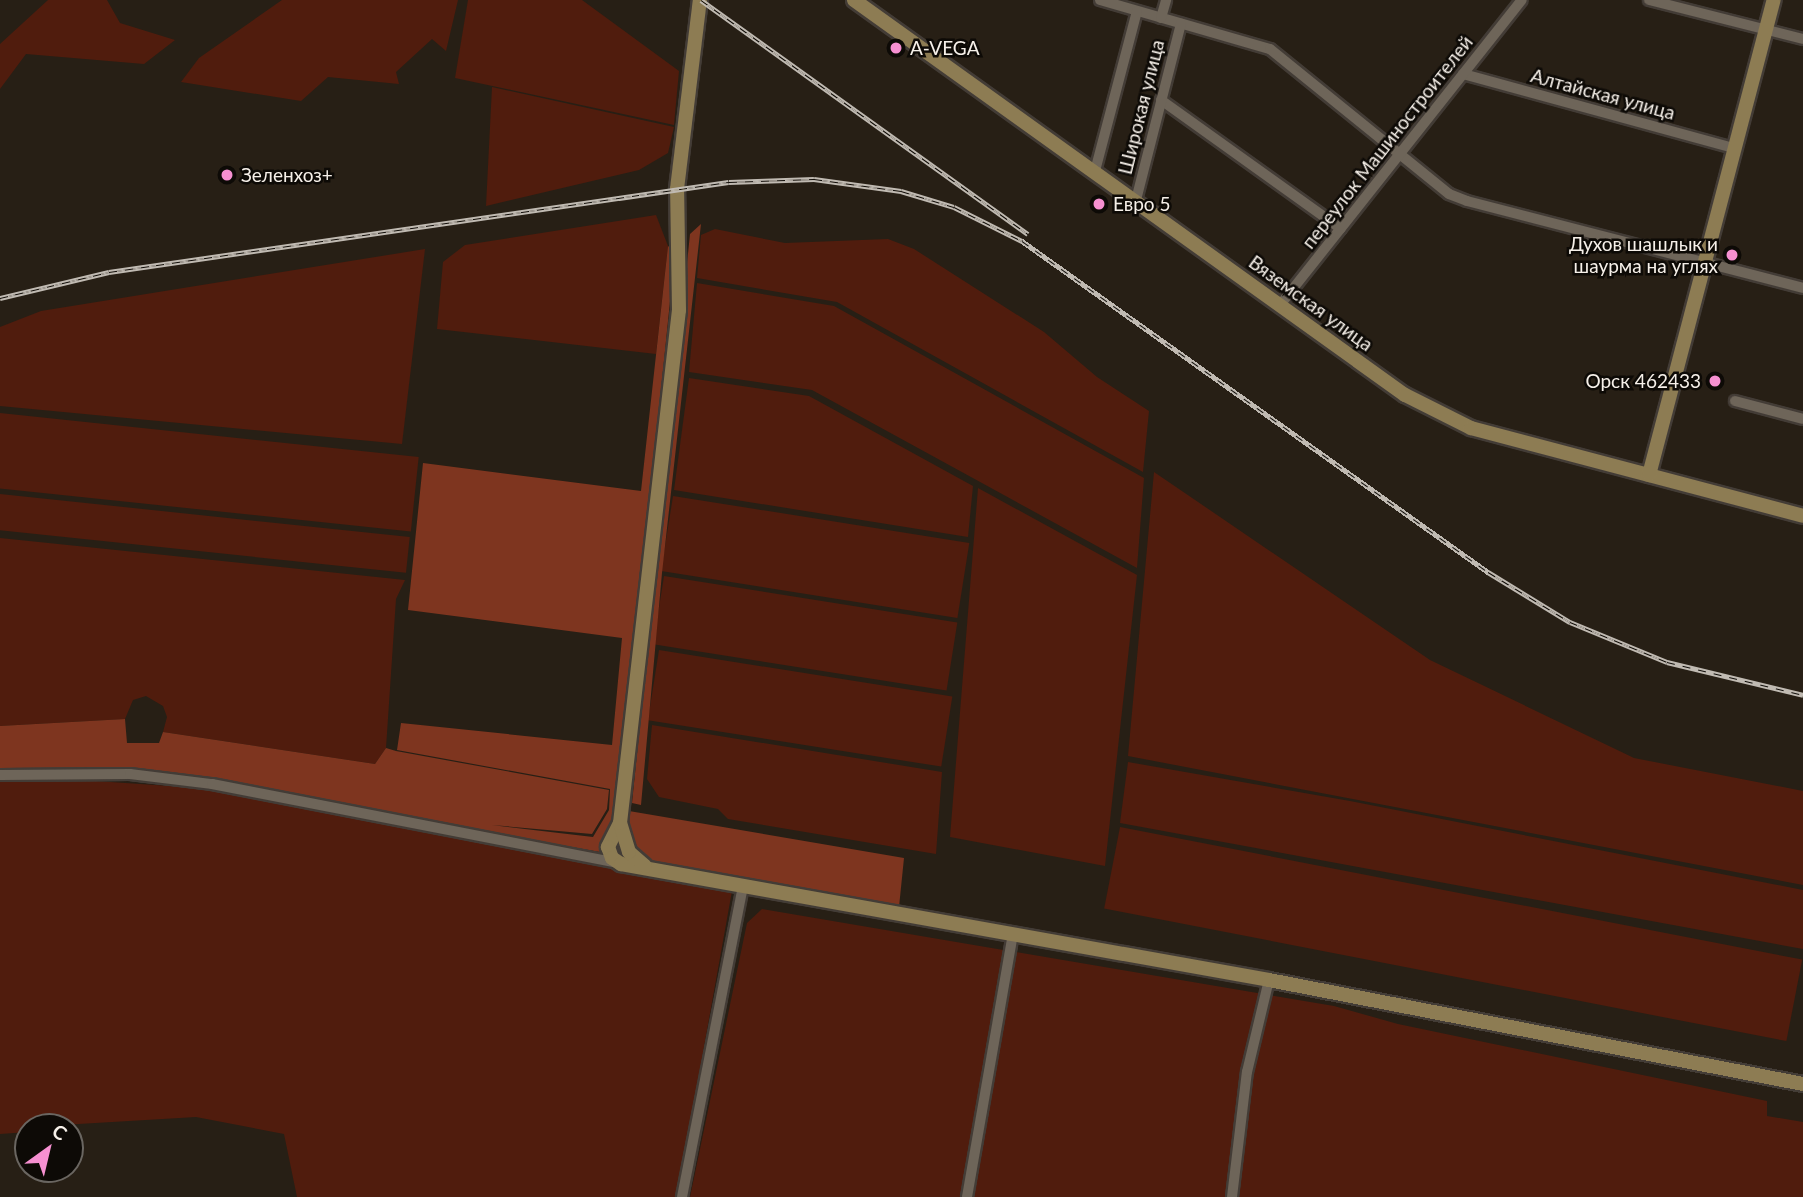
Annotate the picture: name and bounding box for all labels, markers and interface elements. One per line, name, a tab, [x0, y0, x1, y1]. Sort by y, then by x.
street label: переулок Машиностроителей	[1297, 31, 1477, 253]
place label: A-VEGA	[910, 37, 980, 59]
street label: Широкая улица	[1113, 37, 1169, 177]
marker: A-VEGA	[888, 40, 904, 56]
street label: Алтайская улица	[1528, 64, 1678, 124]
place label: Зеленхоз+	[241, 164, 333, 186]
marker: Зеленхоз+	[219, 167, 235, 183]
place label: Евро 5	[1113, 193, 1170, 215]
marker: Евро 5	[1091, 196, 1107, 212]
place label: Духов шашлык и шаурма на углях	[1569, 233, 1718, 277]
marker: Духов шашлык и шаурма на углях	[1724, 247, 1740, 263]
street label: Вяземская улица	[1245, 250, 1377, 356]
place label: Орск 462433	[1585, 370, 1701, 392]
marker: Орск 462433	[1707, 373, 1723, 389]
north arrow	[14, 1113, 84, 1183]
text: С	[48, 1119, 72, 1145]

